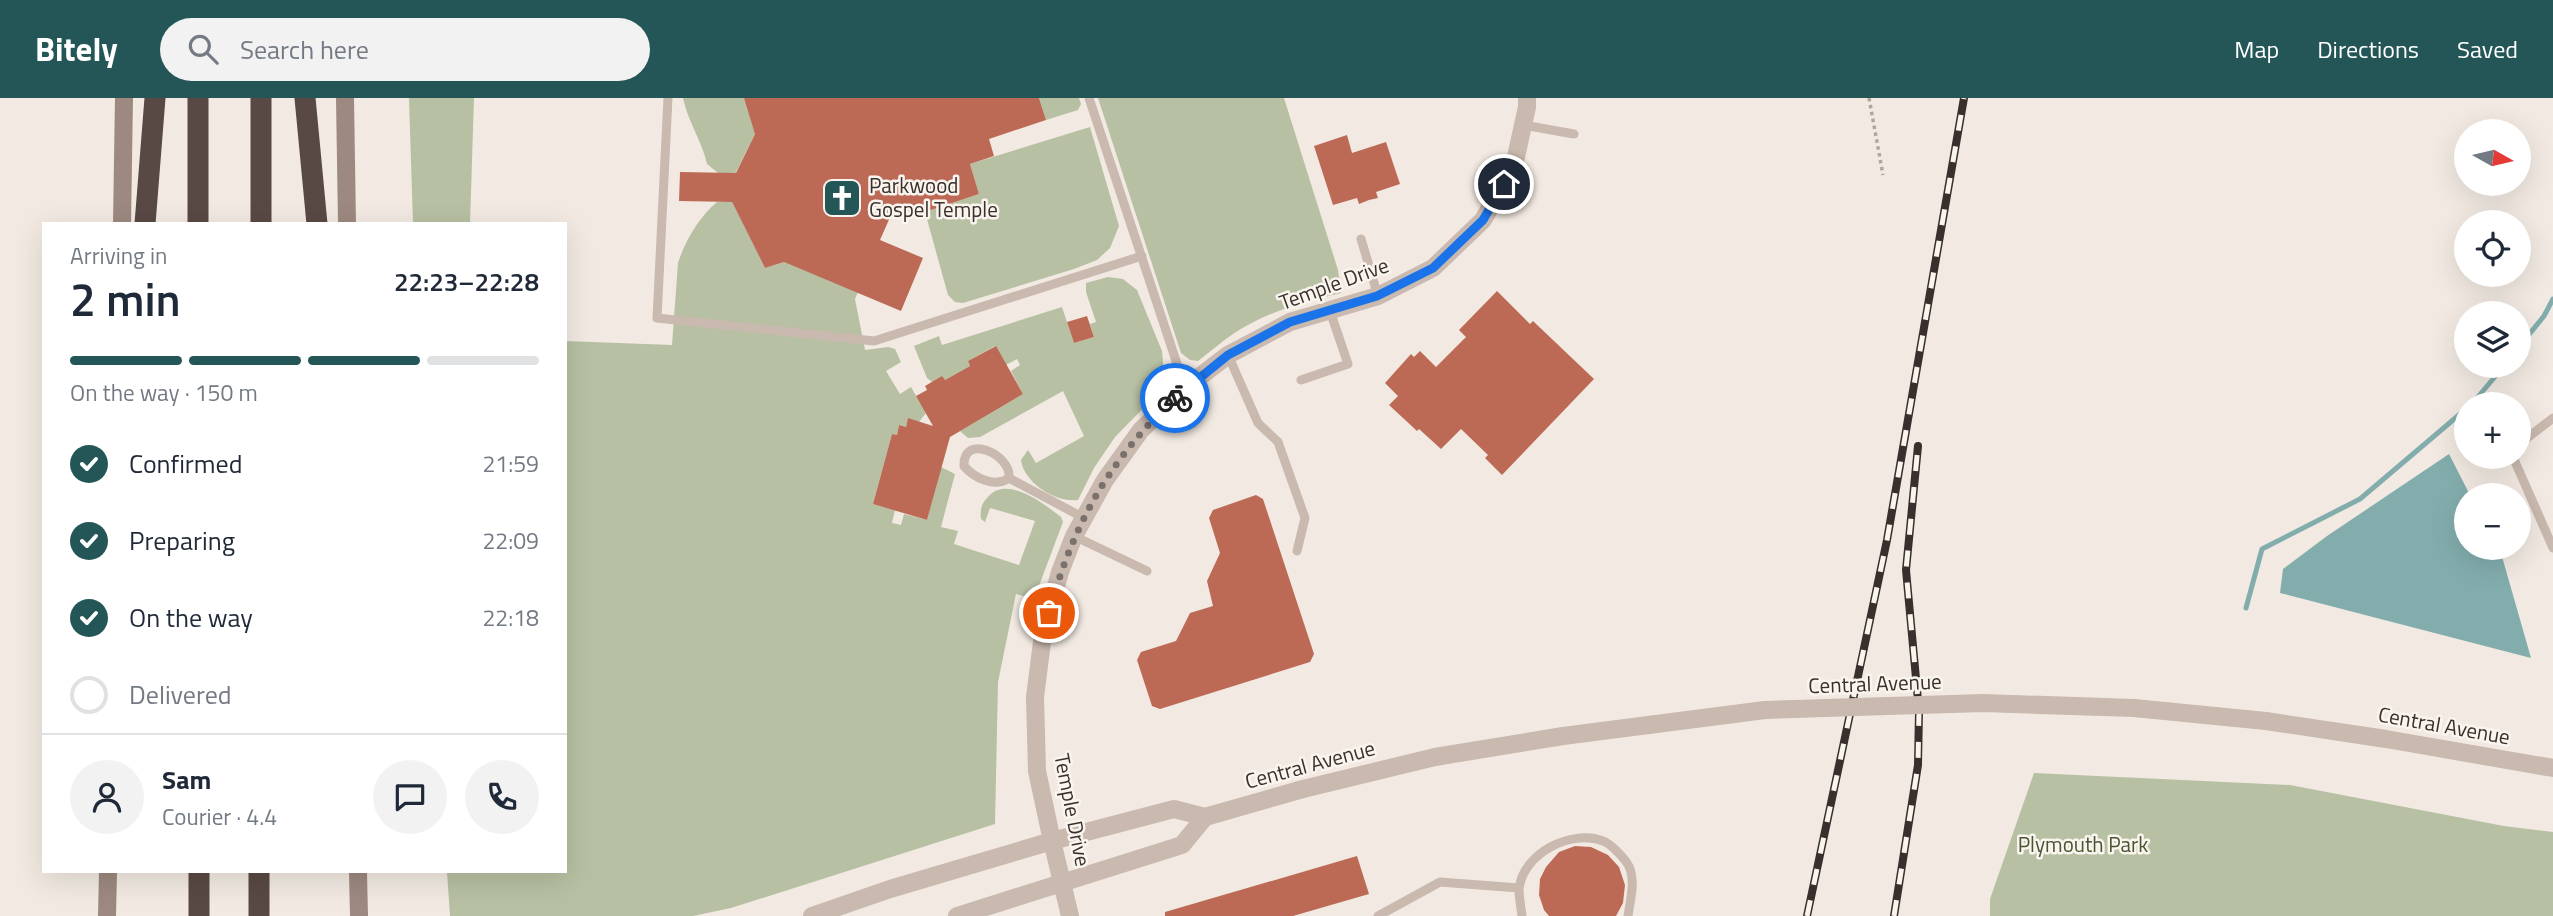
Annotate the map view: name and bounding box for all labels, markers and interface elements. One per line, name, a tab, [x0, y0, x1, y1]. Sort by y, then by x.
search box	[160, 18, 650, 81]
text: Bitely	[35, 24, 118, 74]
icon: search	[184, 30, 222, 68]
text: Search here	[240, 30, 369, 69]
text: Map	[2234, 31, 2279, 67]
text: Directions	[2317, 31, 2419, 67]
text: Saved	[2457, 31, 2518, 67]
north arrow	[2454, 119, 2530, 196]
map controls	[2454, 119, 2531, 560]
pin	[1474, 154, 1534, 214]
icon: home	[1485, 165, 1523, 203]
place label: Parkwood Gospel Temple	[869, 169, 998, 225]
church icon: Parkwood Gospel Temple	[821, 177, 863, 219]
button: locate	[2454, 210, 2531, 287]
text: Arriving in	[70, 238, 167, 273]
street label: Temple Drive	[1274, 248, 1393, 318]
text: 22:23–22:28	[394, 262, 539, 301]
text: 2 min	[70, 264, 181, 334]
button: layers	[2454, 301, 2531, 378]
courier	[1140, 363, 1210, 433]
text: On the way · 150 m	[70, 375, 258, 410]
icon: bike	[1156, 379, 1194, 417]
button: +	[2454, 392, 2531, 469]
text: Confirmed	[129, 444, 243, 483]
icon: check	[70, 445, 108, 483]
text: 21:59	[482, 446, 539, 481]
button: −	[2454, 483, 2531, 560]
text: Preparing	[129, 521, 235, 560]
icon: check	[70, 522, 108, 560]
text: 22:09	[482, 523, 539, 558]
pin	[1019, 583, 1079, 643]
icon: bag	[1030, 594, 1068, 632]
text: On the way	[129, 598, 253, 637]
icon: check	[70, 599, 108, 637]
text: 22:18	[482, 600, 539, 635]
street label: Central Avenue	[1808, 665, 1942, 701]
text: Delivered	[129, 675, 232, 714]
street label: Central Avenue	[2376, 698, 2513, 752]
street label: Central Avenue	[1241, 731, 1378, 797]
street label: Temple Drive	[1046, 751, 1100, 869]
button: person	[70, 760, 144, 834]
text: Sam	[162, 760, 211, 799]
button: chat	[373, 760, 447, 834]
button: phone	[465, 760, 539, 834]
text: Courier · 4.4	[162, 799, 277, 834]
park label: Plymouth Park	[2018, 828, 2148, 860]

